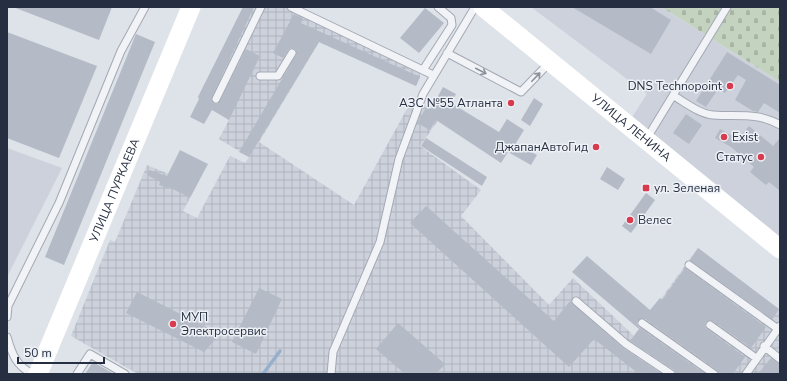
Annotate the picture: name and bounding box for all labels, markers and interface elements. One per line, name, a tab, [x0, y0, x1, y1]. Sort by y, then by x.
one-way arrow	[475, 68, 487, 75]
one-way arrow	[531, 72, 541, 82]
place label: DNS Technopoint	[628, 78, 723, 94]
marker: DNS Technopoint	[725, 81, 735, 91]
street label: УЛИЦА ЛЕНИНА	[587, 90, 675, 165]
place label: АЗС №55 Атланта	[399, 95, 503, 111]
marker: АЗС №55 Атланта	[506, 98, 516, 108]
place label: Exist	[732, 129, 759, 145]
marker: Exist	[719, 132, 729, 142]
street label: УЛИЦА ПУРКАЕВА	[85, 136, 143, 246]
place label: ДжапанАвтоГид	[495, 139, 588, 155]
marker: ДжапанАвтоГид	[591, 142, 601, 152]
place label: Статус	[716, 149, 753, 165]
marker: Статус	[756, 152, 766, 162]
place label: ул. Зеленая	[654, 180, 720, 196]
marker: ул. Зеленая	[641, 183, 651, 193]
place label: Велес	[638, 212, 672, 228]
marker: Велес	[625, 215, 635, 225]
place label: МУП Электросервис	[181, 309, 267, 339]
marker: МУП Электросервис	[168, 319, 178, 329]
scale bar	[18, 339, 104, 365]
text: 50 m	[24, 345, 52, 361]

